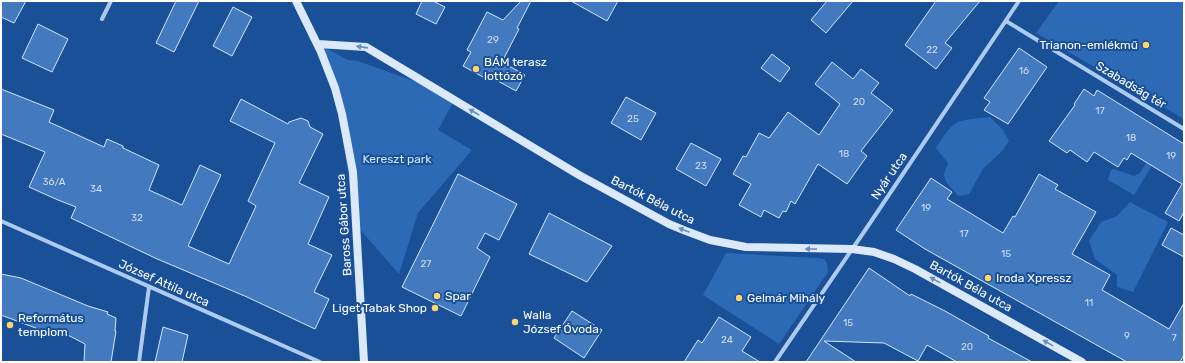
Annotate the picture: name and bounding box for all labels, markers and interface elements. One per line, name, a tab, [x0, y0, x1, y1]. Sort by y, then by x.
house number: 29	[487, 34, 499, 46]
place label: Trianon-emlékmű	[1040, 38, 1138, 52]
marker: Trianon-emlékmű	[1141, 40, 1151, 50]
one-way arrow	[355, 44, 368, 51]
house number: 22	[926, 44, 938, 56]
place label: BÁM terasz lottózó	[484, 55, 547, 83]
street label: Szabadság tér	[1093, 58, 1169, 112]
marker: BÁM terasz lottózó	[471, 64, 481, 74]
house number: 16	[1019, 65, 1029, 77]
house number: 20	[853, 96, 865, 108]
house number: 17	[1095, 105, 1105, 117]
one-way arrow	[468, 108, 480, 115]
house number: 25	[627, 113, 639, 125]
house number: 18	[1126, 132, 1136, 144]
house number: 18	[839, 148, 849, 160]
street label: Nyár utca	[868, 150, 910, 202]
house number: 19	[1166, 150, 1176, 162]
park label: Kereszt park	[362, 152, 432, 166]
house number: 23	[695, 160, 707, 172]
street label: Baross Gábor utca	[333, 173, 355, 277]
street label: Bartók Béla utca	[609, 173, 697, 227]
house number: 36/A	[43, 176, 66, 188]
house number: 34	[90, 183, 102, 195]
house number: 19	[921, 202, 931, 214]
house number: 32	[131, 212, 143, 224]
one-way arrow	[677, 227, 689, 233]
house number: 17	[959, 228, 969, 240]
one-way arrow	[804, 246, 817, 252]
house number: 15	[1001, 248, 1011, 260]
street label: József Attila utca	[116, 257, 212, 309]
house number: 27	[421, 258, 432, 270]
street label: Bartók Béla utca	[927, 258, 1015, 314]
place label: Iroda Xpressz	[996, 271, 1072, 285]
marker: Iroda Xpressz	[983, 273, 993, 283]
one-way arrow	[929, 276, 941, 283]
place label: Spar	[445, 289, 471, 303]
marker: Spar	[432, 291, 442, 301]
place label: Gelmár Mihály	[747, 291, 826, 305]
marker: Gelmár Mihály	[734, 293, 744, 303]
house number: 11	[1085, 297, 1093, 309]
place label: Liget Tabak Shop	[332, 301, 427, 315]
marker: Liget Tabak Shop	[430, 303, 440, 313]
place label: Walla József Óvoda	[523, 308, 599, 336]
place label: Református templom	[18, 311, 84, 339]
marker: Walla József Óvoda	[510, 317, 520, 327]
house number: 15	[843, 317, 853, 329]
marker: Református templom	[5, 320, 15, 330]
house number: 9	[1124, 330, 1130, 342]
house number: 7	[1171, 332, 1177, 344]
house number: 24	[721, 334, 733, 346]
one-way arrow	[1042, 340, 1054, 346]
house number: 20	[961, 341, 973, 353]

